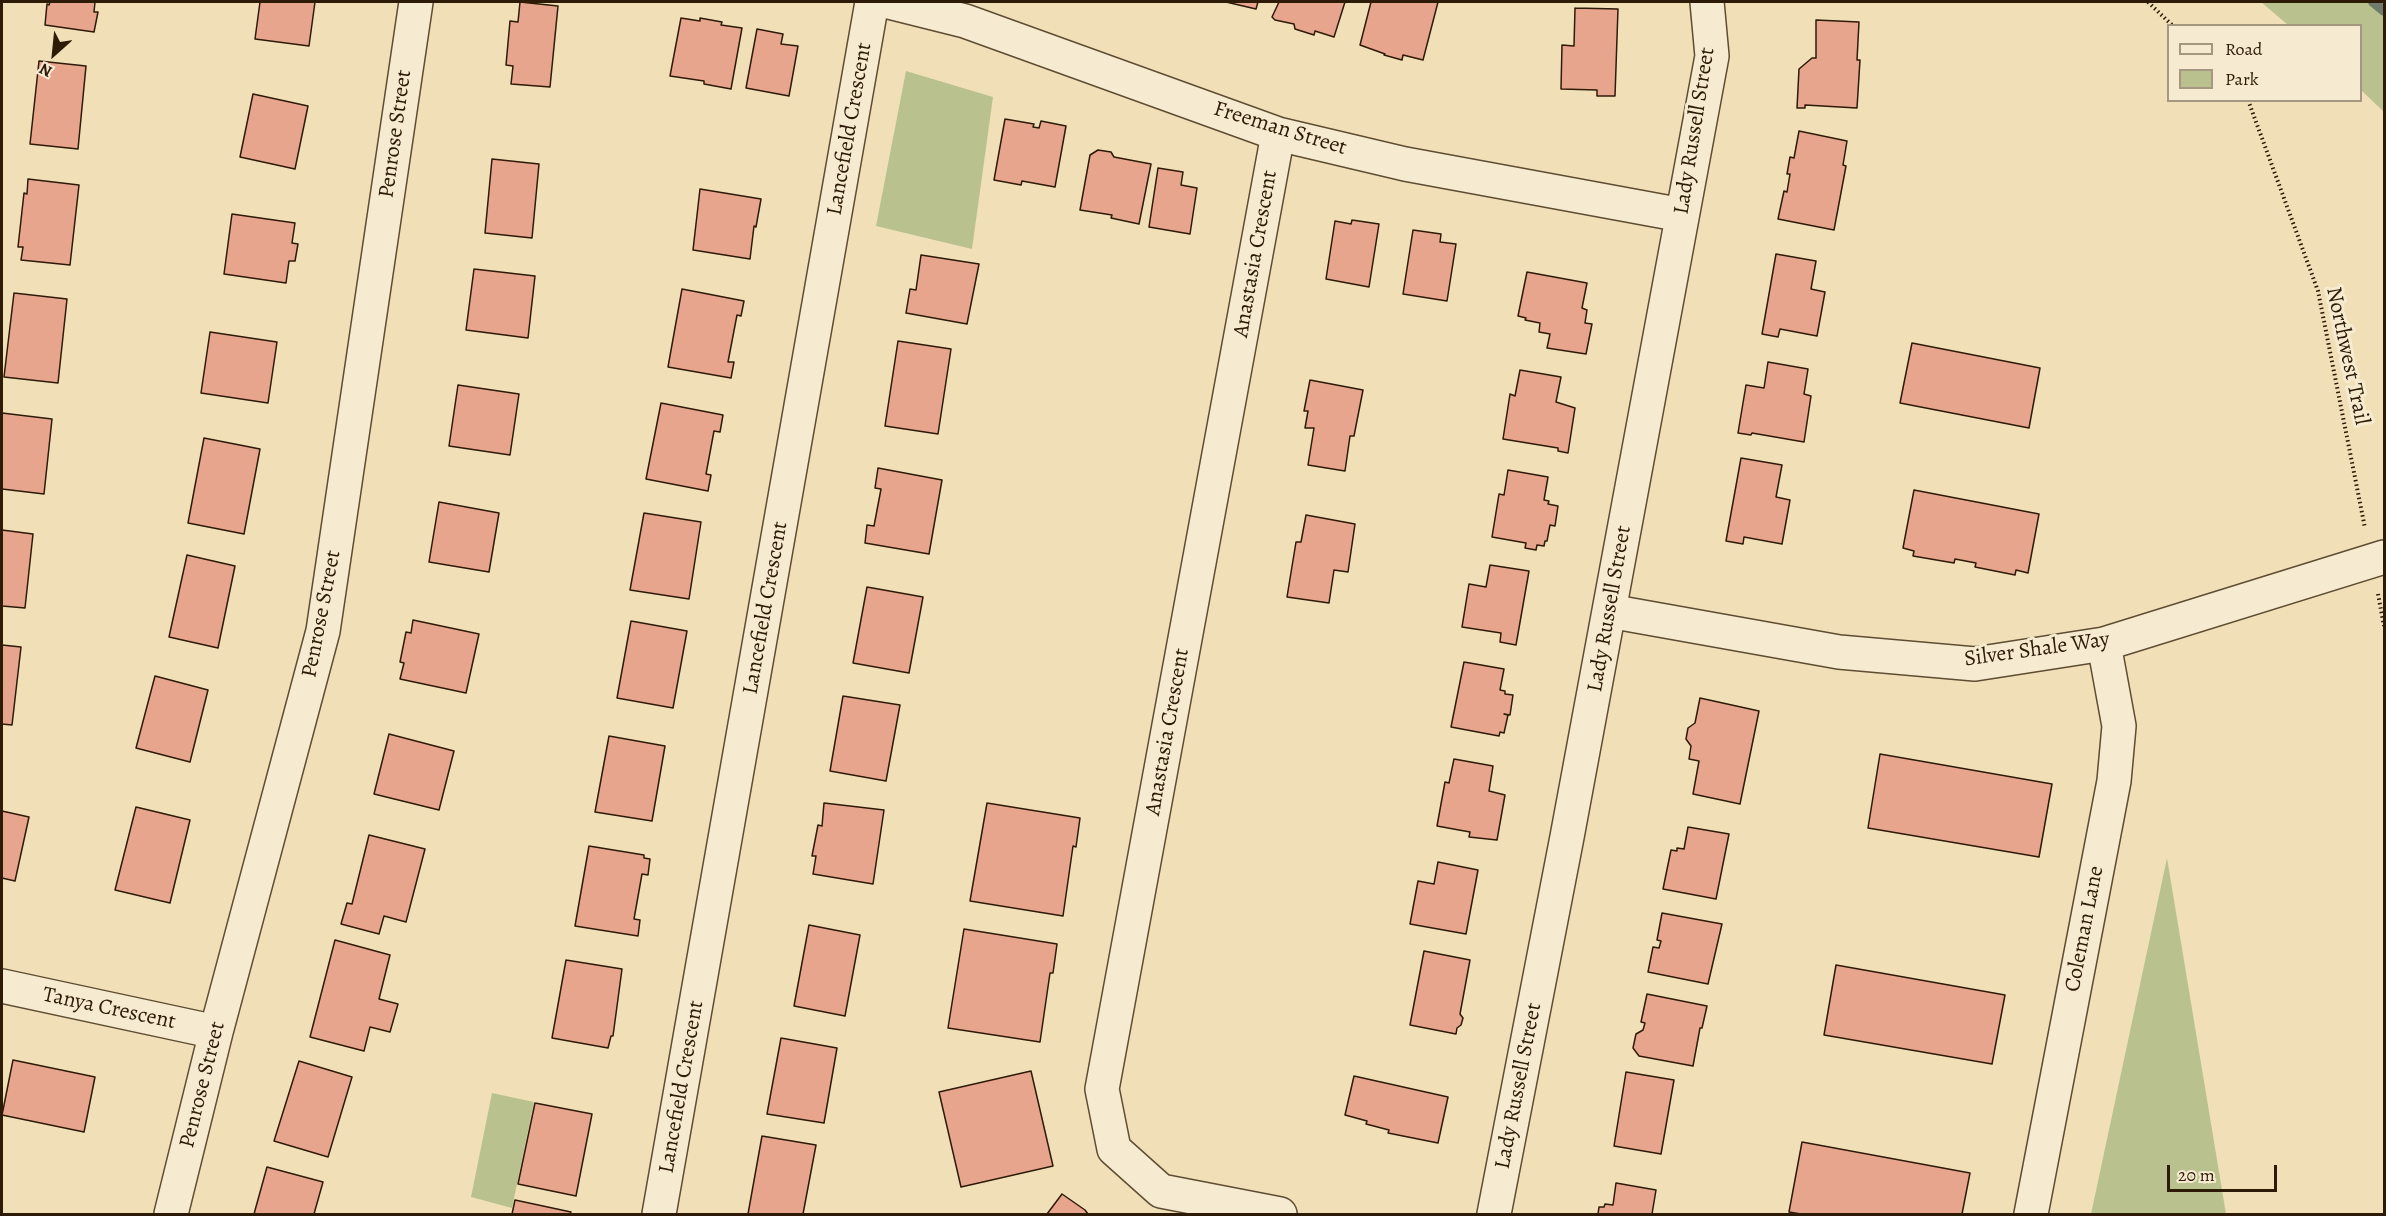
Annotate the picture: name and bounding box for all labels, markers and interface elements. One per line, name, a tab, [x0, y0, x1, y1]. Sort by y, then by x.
north arrow	[24, 24, 84, 84]
legend	[2167, 24, 2362, 102]
text: Road	[2225, 37, 2262, 61]
street label: Lancefield Crescent	[822, 41, 878, 217]
street label: Lady Russell Street	[1669, 46, 1721, 216]
text: N	[36, 58, 56, 82]
text: Park	[2225, 67, 2259, 91]
street label: Penrose Street	[374, 68, 418, 200]
street label: Freeman Street	[1210, 96, 1350, 162]
street label: Anastasia Crescent	[1228, 168, 1284, 340]
street label: Northwest Trail	[2320, 285, 2374, 427]
street label: Lancefield Crescent	[738, 520, 794, 696]
street label: Lady Russell Street	[1582, 524, 1638, 694]
street label: Penrose Street	[297, 548, 347, 680]
street label: Silver Shale Way	[1963, 627, 2111, 673]
street label: Anastasia Crescent	[1140, 646, 1196, 818]
street label: Coleman Lane	[2060, 864, 2110, 994]
street label: Tanya Crescent	[40, 982, 178, 1036]
street label: Lancefield Crescent	[654, 999, 710, 1175]
street label: Lady Russell Street	[1490, 1001, 1548, 1171]
street label: Penrose Street	[175, 1019, 231, 1151]
scale bar	[2170, 1153, 2280, 1191]
text: 20 m	[2178, 1163, 2215, 1187]

